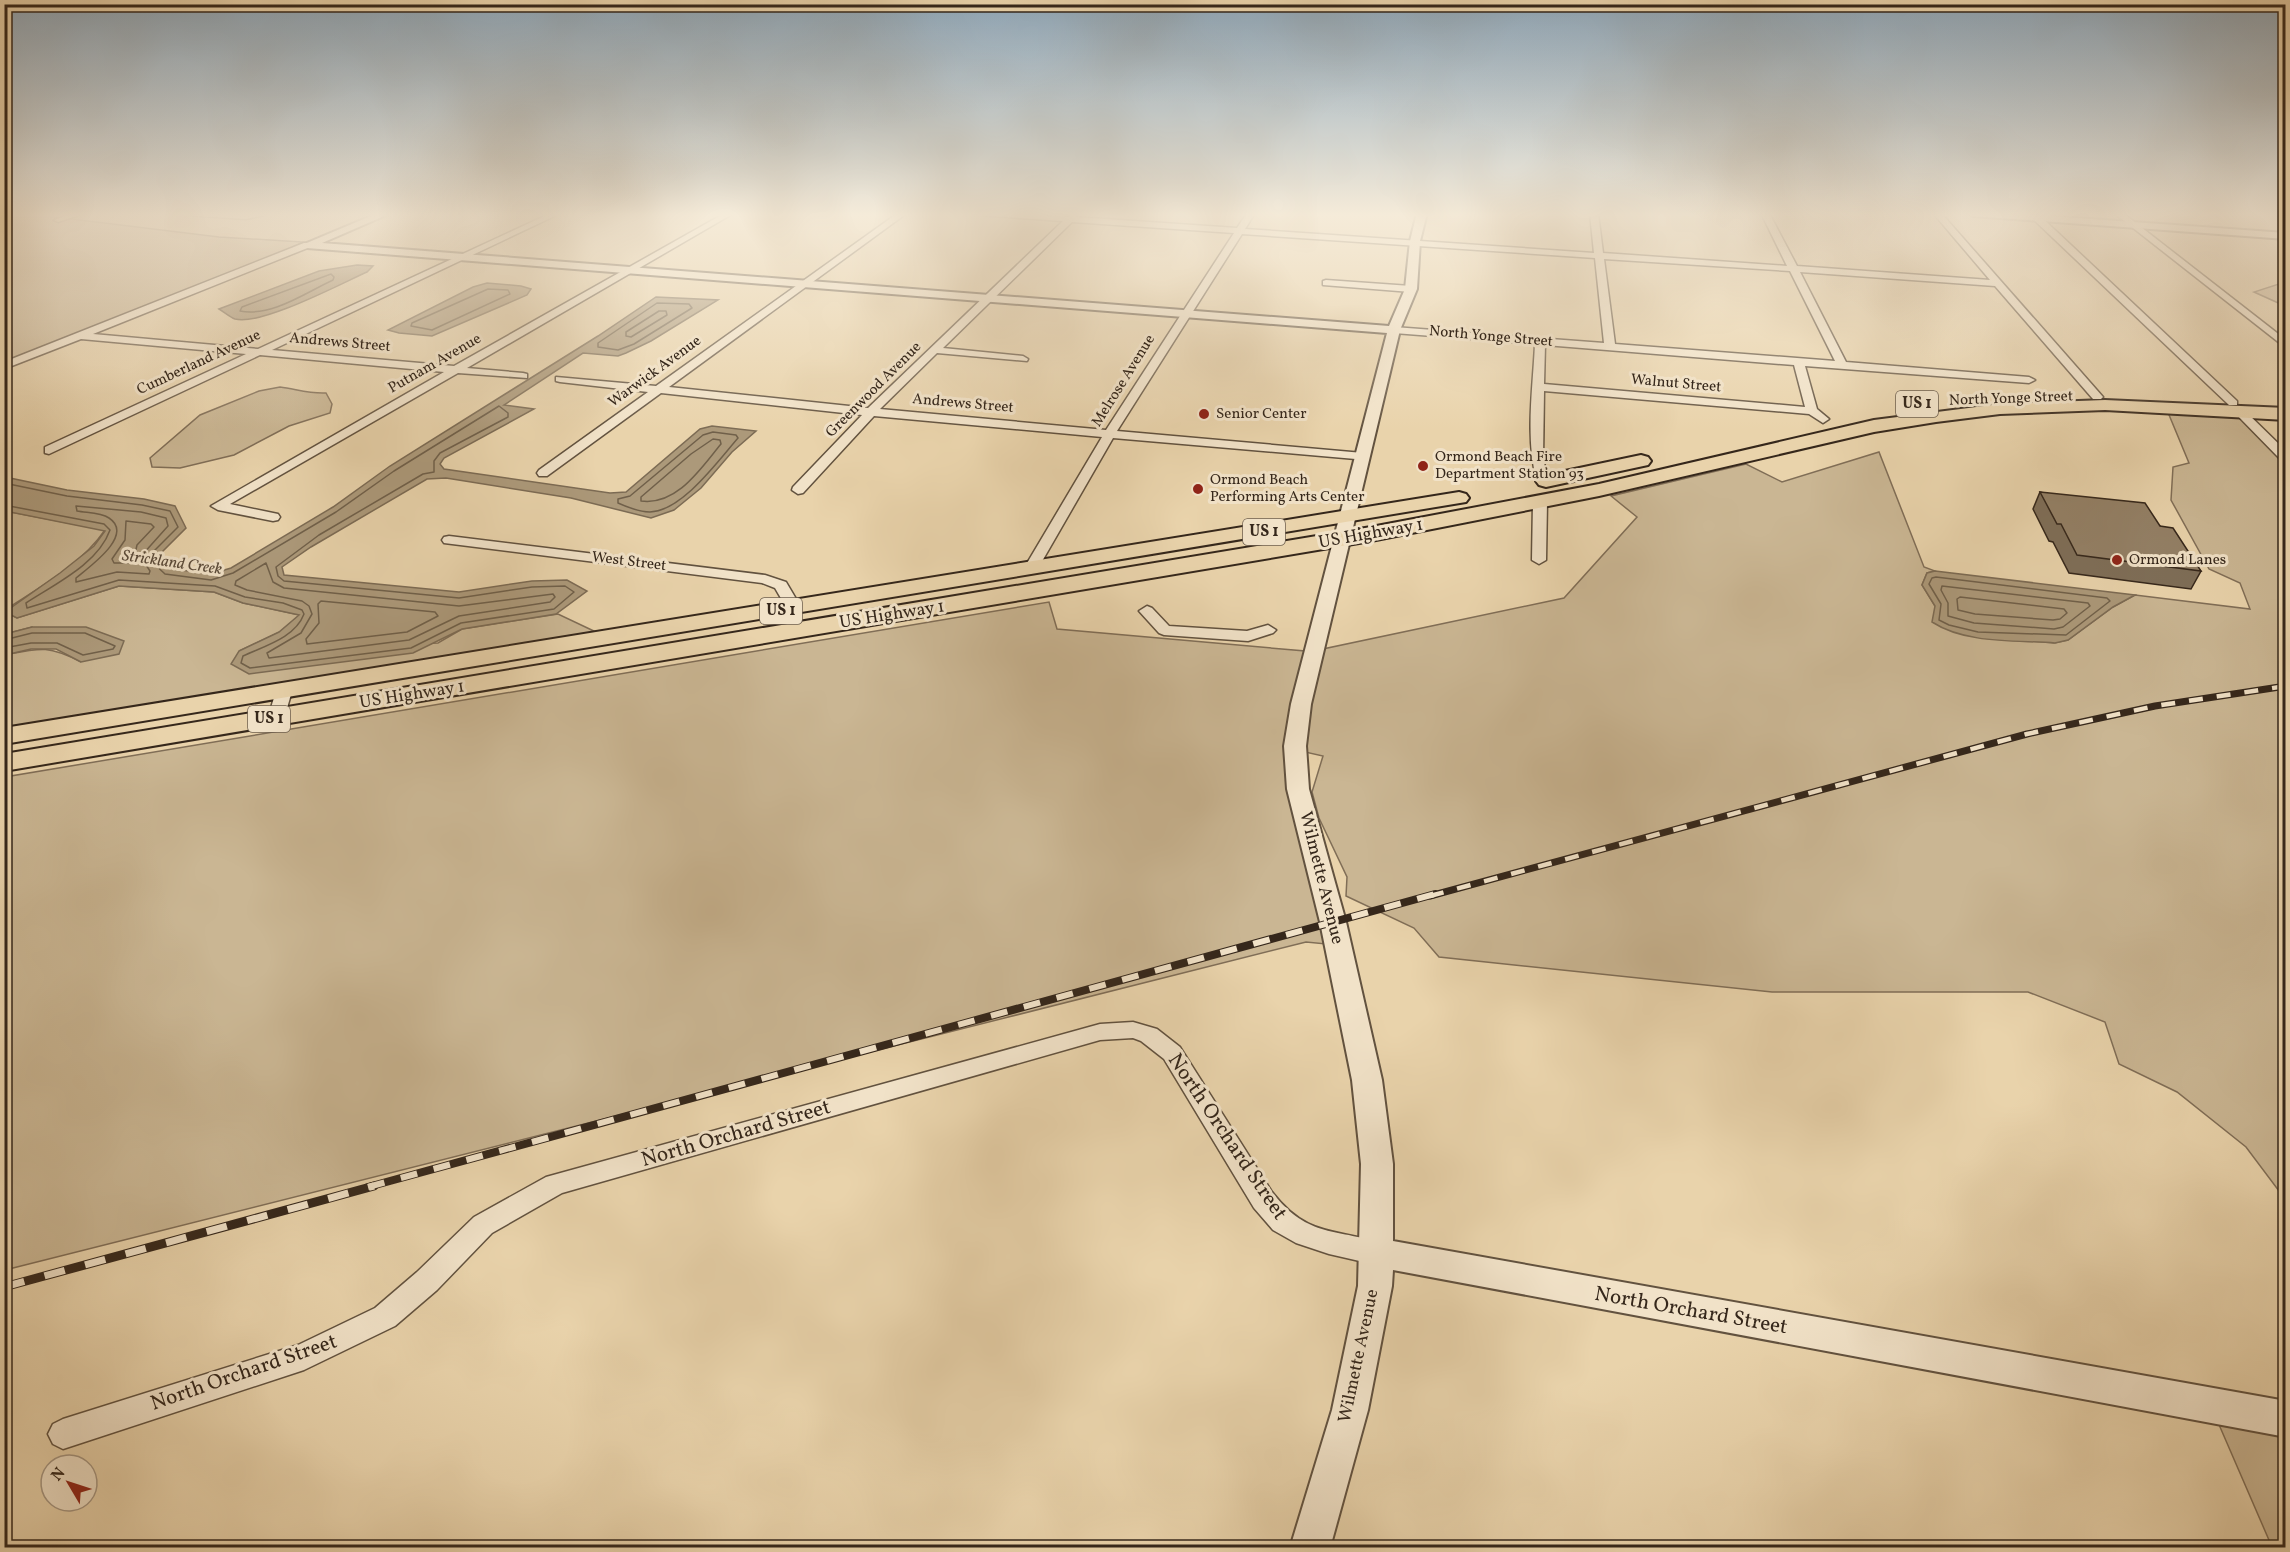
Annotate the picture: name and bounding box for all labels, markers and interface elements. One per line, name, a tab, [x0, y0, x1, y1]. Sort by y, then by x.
street label: North Yonge Street	[1428, 321, 1554, 353]
street label: Cumberland Avenue	[134, 325, 264, 401]
street label: Andrews Street	[288, 328, 392, 358]
street label: Putnam Avenue	[385, 329, 485, 399]
street label: Warwick Avenue	[604, 331, 706, 413]
street label: Melrose Avenue	[1087, 331, 1161, 431]
street label: Greenwood Avenue	[821, 337, 927, 443]
street label: Walnut Street	[1630, 370, 1722, 398]
street label: North Yonge Street	[1949, 386, 2073, 412]
street label: Andrews Street	[911, 389, 1015, 419]
road number: US 1	[1896, 391, 1938, 417]
place label: Senior Center	[1216, 404, 1307, 425]
marker: Senior Center	[1197, 407, 1211, 421]
place label: Ormond Beach Fire Department Station 93	[1435, 447, 1584, 485]
marker: Ormond Beach Fire Department Station 93	[1416, 459, 1430, 473]
place label: Ormond Beach Performing Arts Center	[1210, 470, 1365, 508]
marker: Ormond Beach Performing Arts Center	[1191, 482, 1205, 496]
street label: US Highway 1	[1317, 512, 1425, 556]
road number: US 1	[1243, 519, 1285, 545]
water label: Strickland Creek	[121, 545, 224, 581]
street label: West Street	[591, 547, 667, 577]
place label: Ormond Lanes	[2129, 550, 2226, 571]
marker: Ormond Lanes	[2110, 553, 2124, 567]
street label: US Highway 1	[838, 594, 946, 636]
road number: US 1	[760, 598, 802, 624]
street label: US Highway 1	[358, 674, 466, 716]
road number: US 1	[248, 706, 290, 732]
street label: Wilmette Avenue	[1292, 809, 1350, 947]
street label: North Orchard Street	[1160, 1048, 1294, 1226]
street label: North Orchard Street	[638, 1093, 834, 1175]
street label: North Orchard Street	[1592, 1280, 1790, 1342]
street label: Wilmette Avenue	[1333, 1287, 1385, 1425]
street label: North Orchard Street	[147, 1327, 341, 1419]
north arrow	[39, 1453, 99, 1513]
text: N	[47, 1463, 71, 1486]

